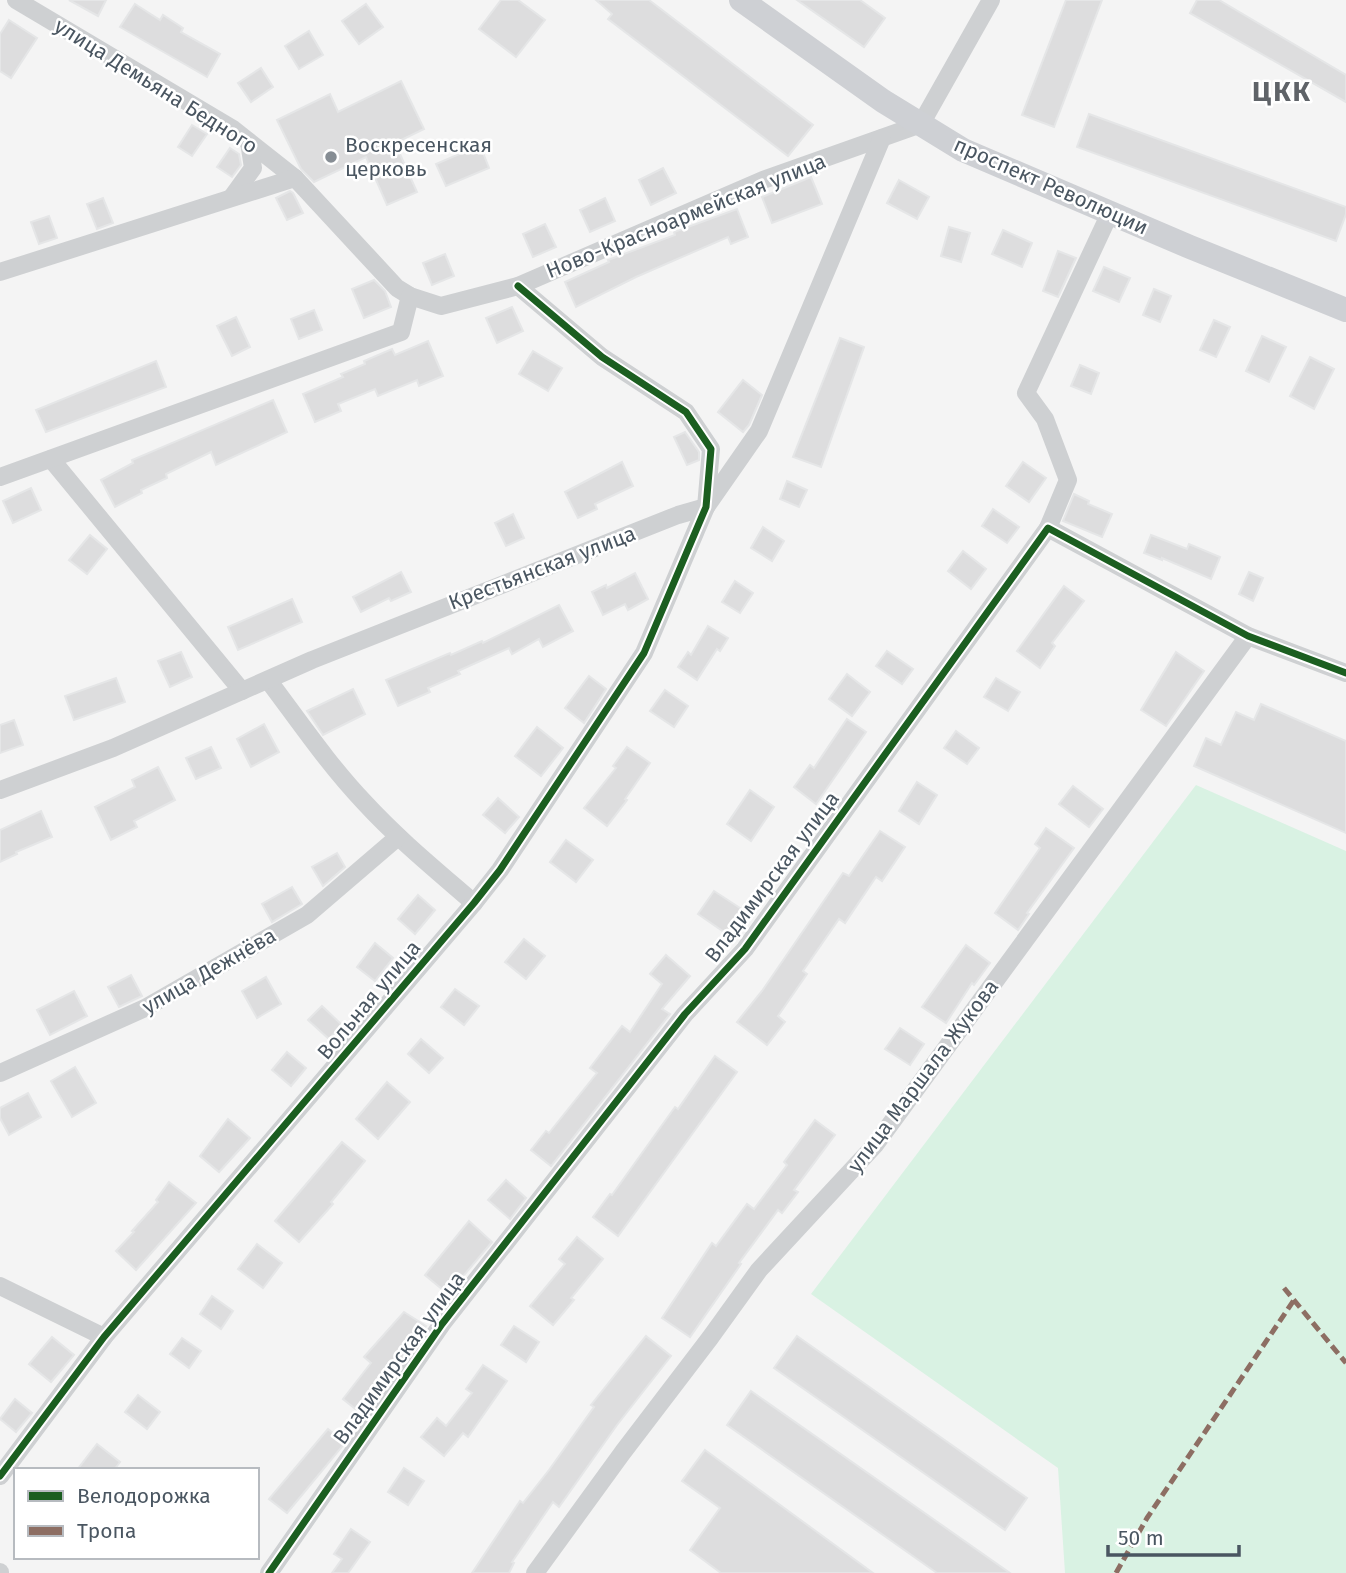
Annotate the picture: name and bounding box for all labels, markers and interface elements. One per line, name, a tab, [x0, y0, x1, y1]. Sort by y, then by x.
street label: улица Демьяна Бедного	[50, 13, 262, 159]
district label: ЦКК	[1252, 75, 1312, 108]
street label: проспект Революции	[950, 131, 1152, 241]
place label: Воскресенская церковь	[345, 132, 492, 182]
street label: Ново-Красноармейская улица	[542, 148, 830, 284]
marker: Воскресенская церковь	[323, 149, 339, 165]
street label: Крестьянская улица	[445, 520, 639, 616]
street label: Владимирская улица	[699, 786, 845, 968]
street label: улица Дежнёва	[137, 922, 281, 1020]
street label: Вольная улица	[312, 935, 426, 1065]
street label: улица Маршала Жукова	[842, 974, 1004, 1178]
street label: Владимирская улица	[328, 1266, 470, 1450]
legend	[14, 1468, 259, 1559]
text: Велодорожка	[77, 1483, 211, 1509]
scale bar	[1108, 1514, 1239, 1558]
text: Тропа	[77, 1518, 136, 1544]
text: 50 m	[1118, 1525, 1164, 1551]

